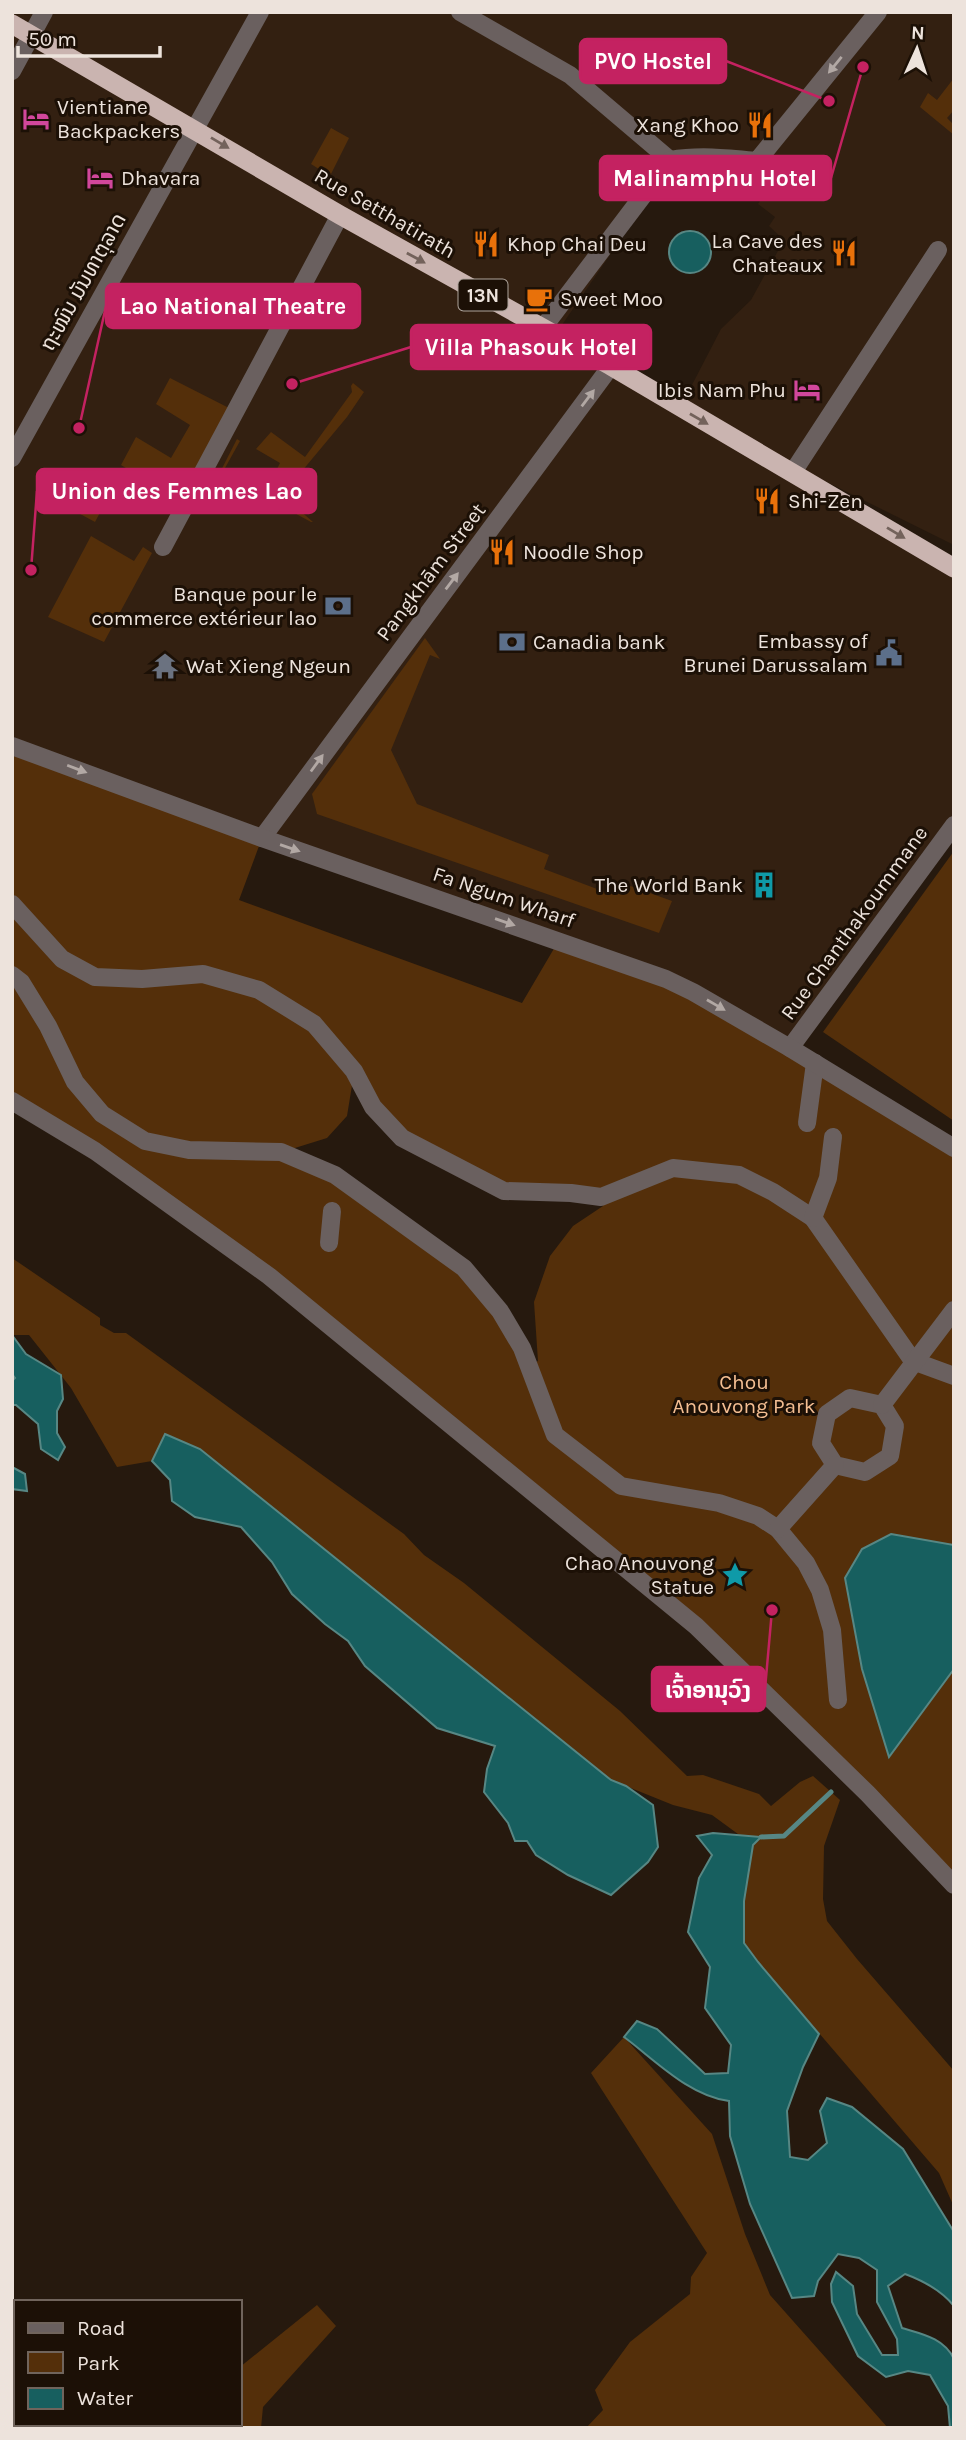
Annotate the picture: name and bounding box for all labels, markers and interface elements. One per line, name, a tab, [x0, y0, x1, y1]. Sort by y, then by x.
scale bar	[18, 14, 159, 58]
north arrow	[882, 14, 952, 84]
text: N	[910, 22, 925, 44]
text: 50 m	[28, 27, 77, 51]
callout: PVO Hostel	[580, 39, 726, 83]
text: PVO Hostel	[594, 48, 712, 75]
one-way arrow	[828, 56, 843, 74]
place label: Vientiane Backpackers	[57, 95, 180, 143]
hotel icon: Vientiane Backpackers	[21, 104, 51, 134]
restaurant icon: Xang Khoo	[745, 110, 775, 140]
place label: Xang Khoo	[636, 113, 739, 137]
one-way arrow	[210, 137, 230, 149]
callout: Malinamphu Hotel	[600, 156, 831, 200]
hotel icon: Dhavara	[85, 163, 115, 193]
street label: Rue Setthatirath	[310, 163, 460, 263]
text: Malinamphu Hotel	[613, 165, 817, 192]
place label: Dhavara	[121, 166, 200, 190]
street label: ຖະໜົນ ມັນທາຕຸລາດ	[35, 209, 133, 356]
restaurant icon: Khop Chai Deu	[471, 229, 501, 259]
place label: La Cave des Chateaux	[712, 229, 823, 277]
place label: Khop Chai Deu	[507, 232, 647, 256]
restaurant icon: La Cave des Chateaux	[829, 238, 859, 268]
one-way arrow	[407, 252, 426, 264]
road number: 13N	[458, 280, 508, 310]
callout: Lao National Theatre	[106, 284, 360, 328]
cafe icon: Sweet Moo	[524, 284, 554, 314]
place label: Sweet Moo	[560, 287, 663, 311]
text: Lao National Theatre	[120, 293, 346, 320]
callout: Villa Phasouk Hotel	[411, 325, 651, 369]
text: Villa Phasouk Hotel	[425, 334, 637, 361]
hotel icon: Ibis Nam Phu	[792, 375, 822, 405]
place label: Ibis Nam Phu	[658, 378, 786, 402]
one-way arrow	[580, 389, 594, 407]
one-way arrow	[690, 413, 709, 425]
callout: Union des Femmes Lao	[37, 469, 316, 513]
text: Union des Femmes Lao	[52, 478, 302, 505]
restaurant icon: Shi-Zen	[752, 486, 782, 516]
place label: Shi-Zen	[788, 489, 863, 513]
street label: Pangkhām Street	[371, 498, 491, 646]
one-way arrow	[886, 527, 906, 539]
restaurant icon: Noodle Shop	[487, 537, 517, 567]
place label: Noodle Shop	[523, 540, 644, 564]
one-way arrow	[445, 572, 459, 590]
place label: Banque pour le commerce extérieur lao	[91, 582, 317, 630]
bank icon: Banque pour le commerce extérieur lao	[323, 591, 353, 621]
bank icon: Canadia bank	[497, 627, 527, 657]
place label: Embassy of Brunei Darussalam	[683, 629, 869, 677]
place label: Canadia bank	[533, 630, 666, 654]
public building icon: Embassy of Brunei Darussalam	[874, 638, 904, 668]
temple icon: Wat Xieng Ngeun	[150, 651, 180, 681]
place label: Wat Xieng Ngeun	[186, 654, 351, 678]
one-way arrow	[309, 755, 324, 773]
one-way arrow	[66, 764, 87, 775]
street label: Rue Chanthakoummane	[776, 821, 932, 1025]
one-way arrow	[279, 843, 300, 854]
street label: Fa Ngum Wharf	[430, 861, 579, 933]
building icon: The World Bank	[749, 870, 779, 900]
place label: The World Bank	[594, 873, 743, 897]
one-way arrow	[495, 917, 516, 928]
one-way arrow	[707, 999, 726, 1011]
park label: Chou Anouvong Park	[672, 1370, 816, 1418]
place label: Chao Anouvong Statue	[565, 1551, 714, 1599]
place icon: Chao Anouvong Statue	[720, 1560, 750, 1590]
callout: ເຈົ້າອານຸວົງ	[652, 1667, 765, 1711]
text: ເຈົ້າອານຸວົງ	[665, 1672, 751, 1705]
legend	[14, 2300, 242, 2426]
text: Road	[77, 2316, 125, 2340]
text: Park	[77, 2351, 120, 2375]
text: Water	[77, 2386, 133, 2410]

